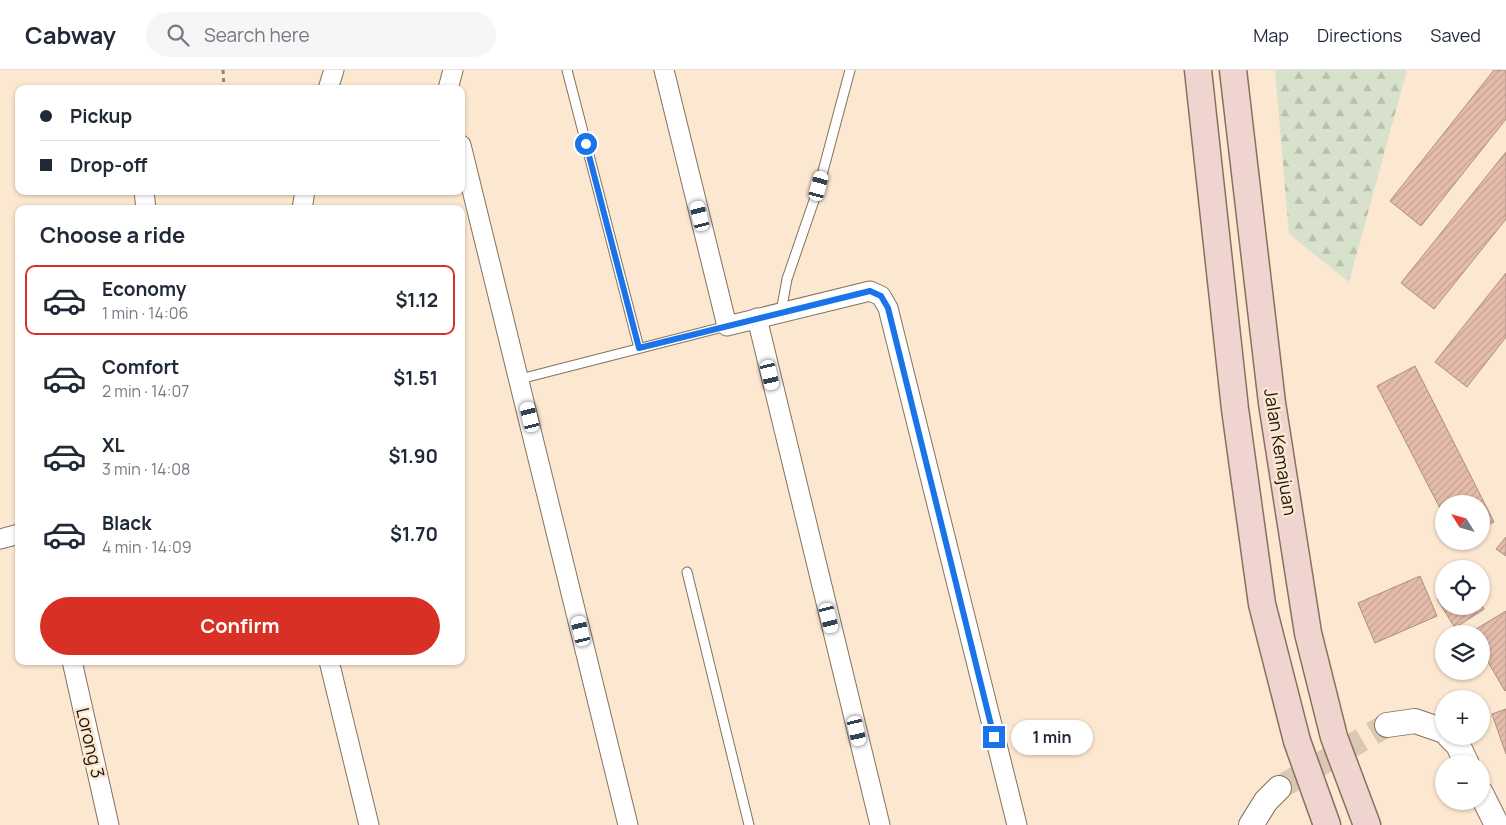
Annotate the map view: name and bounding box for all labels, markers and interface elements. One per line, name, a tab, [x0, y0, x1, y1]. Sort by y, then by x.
search box	[146, 12, 496, 57]
text: Cabway	[25, 18, 116, 51]
icon: search	[164, 21, 192, 49]
text: Search here	[204, 22, 310, 48]
text: Map	[1253, 23, 1289, 47]
text: Directions	[1317, 23, 1402, 47]
text: Saved	[1430, 23, 1481, 47]
text: Pickup	[70, 103, 132, 129]
route start	[575, 133, 597, 155]
text: Drop-off	[70, 152, 147, 178]
car	[807, 170, 830, 202]
car	[689, 200, 710, 232]
text: Choose a ride	[40, 220, 185, 250]
text: Economy	[102, 276, 186, 302]
icon: car	[42, 278, 87, 323]
text: $1.12	[395, 287, 438, 313]
text: 1 min · 14:06	[102, 302, 188, 324]
text: Comfort	[102, 354, 179, 380]
icon: car	[42, 356, 87, 401]
car	[759, 359, 780, 391]
text: $1.51	[393, 365, 438, 391]
text: 2 min · 14:07	[102, 380, 189, 402]
street label: Jalan Kemajuan	[1259, 387, 1303, 517]
car	[519, 401, 540, 433]
text: XL	[102, 432, 125, 458]
icon: car	[42, 434, 87, 479]
text: $1.90	[388, 443, 438, 469]
text: 3 min · 14:08	[102, 458, 190, 480]
north arrow	[1435, 495, 1490, 550]
map controls	[1435, 495, 1490, 810]
text: Black	[102, 510, 151, 536]
icon: car	[42, 512, 87, 557]
text: $1.70	[390, 521, 438, 547]
text: 4 min · 14:09	[102, 536, 192, 558]
button: locate	[1435, 560, 1490, 615]
button: Confirm	[40, 597, 440, 655]
car	[818, 602, 839, 634]
car	[570, 615, 591, 647]
button: layers	[1435, 625, 1490, 680]
button: +	[1435, 690, 1490, 745]
street label: Lorong 3	[71, 705, 111, 780]
car	[846, 715, 867, 747]
callout: 1 min	[1012, 720, 1094, 754]
route end	[983, 726, 1005, 748]
text: 1 min	[1032, 726, 1072, 748]
button: −	[1435, 755, 1490, 810]

